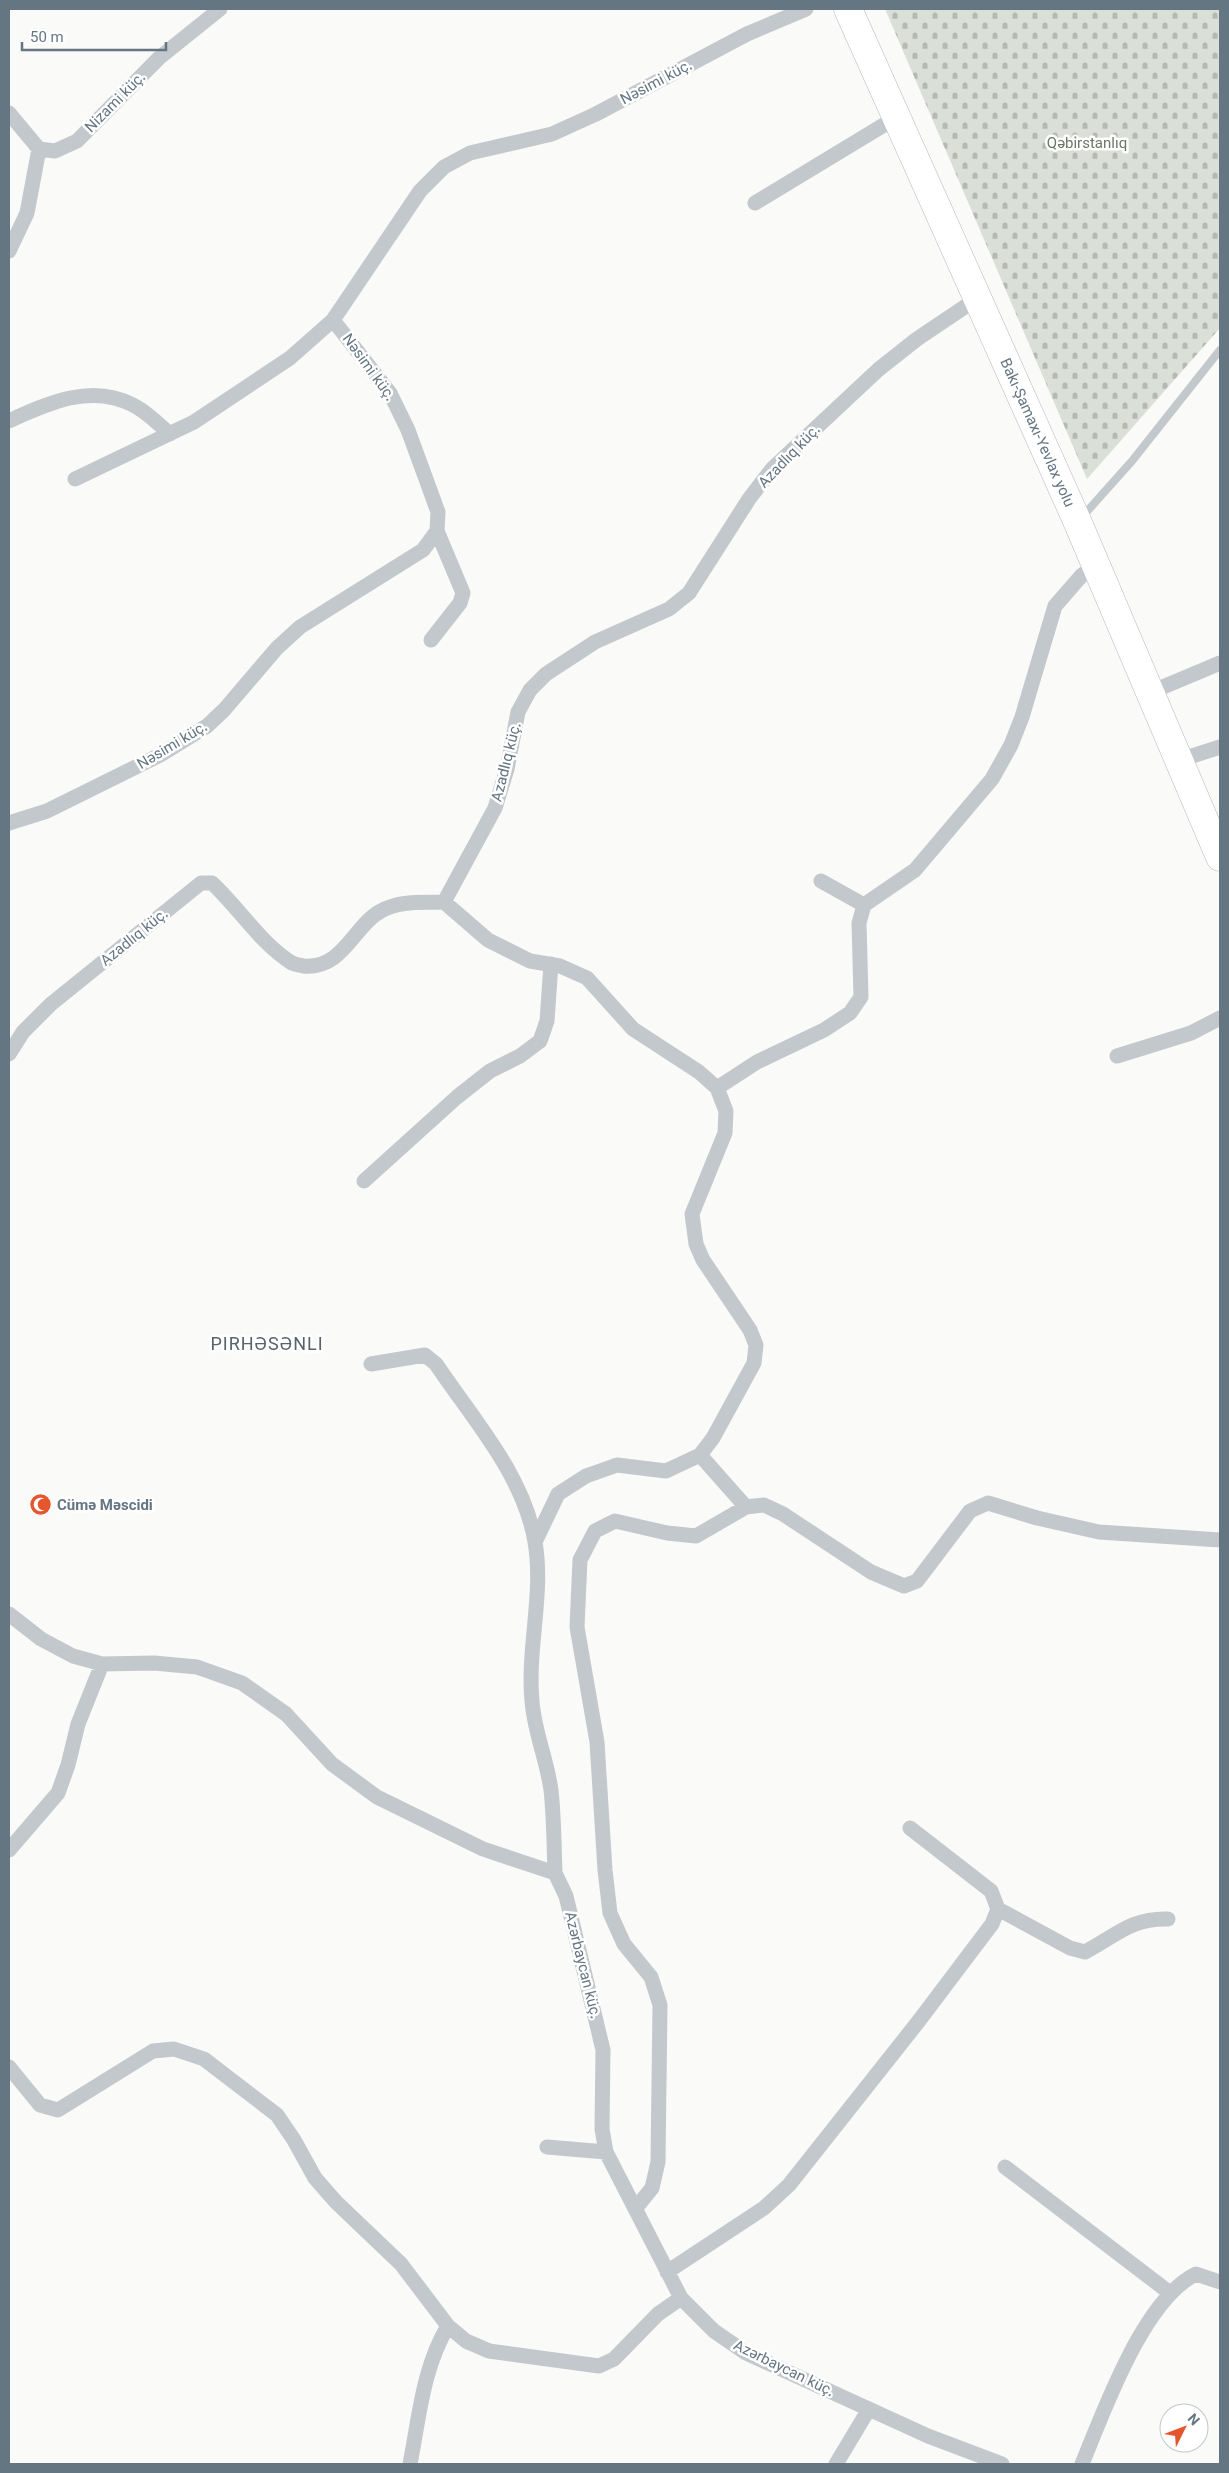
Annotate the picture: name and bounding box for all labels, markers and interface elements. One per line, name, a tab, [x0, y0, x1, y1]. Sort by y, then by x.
scale bar	[22, 20, 166, 52]
text: 50 m	[30, 28, 64, 46]
street label: Nəsimi küç.	[617, 56, 695, 108]
street label: Nizami küç.	[81, 68, 149, 136]
park label: Qəbirstanlıq	[1047, 134, 1127, 152]
street label: Nəsimi küç.	[339, 330, 399, 404]
street label: Bakı-Şamaxı-Yevlax yolu	[996, 355, 1079, 510]
street label: Azadlıq küç.	[754, 421, 824, 491]
street label: Nəsimi küç.	[134, 717, 210, 773]
street label: Azadlıq küç.	[487, 720, 525, 804]
street label: Azadlıq küç.	[97, 904, 171, 970]
district label: PIRHƏSƏNLI	[210, 1333, 324, 1354]
mosque icon: Cümə Məscidi	[29, 1493, 53, 1517]
place label: Cümə Məscidi	[57, 1496, 153, 1514]
street label: Azərbaycan küç.	[561, 1910, 605, 2020]
street label: Azərbaycan küç.	[731, 2336, 837, 2400]
north arrow	[1159, 2403, 1209, 2453]
text: N	[1184, 2410, 1203, 2428]

